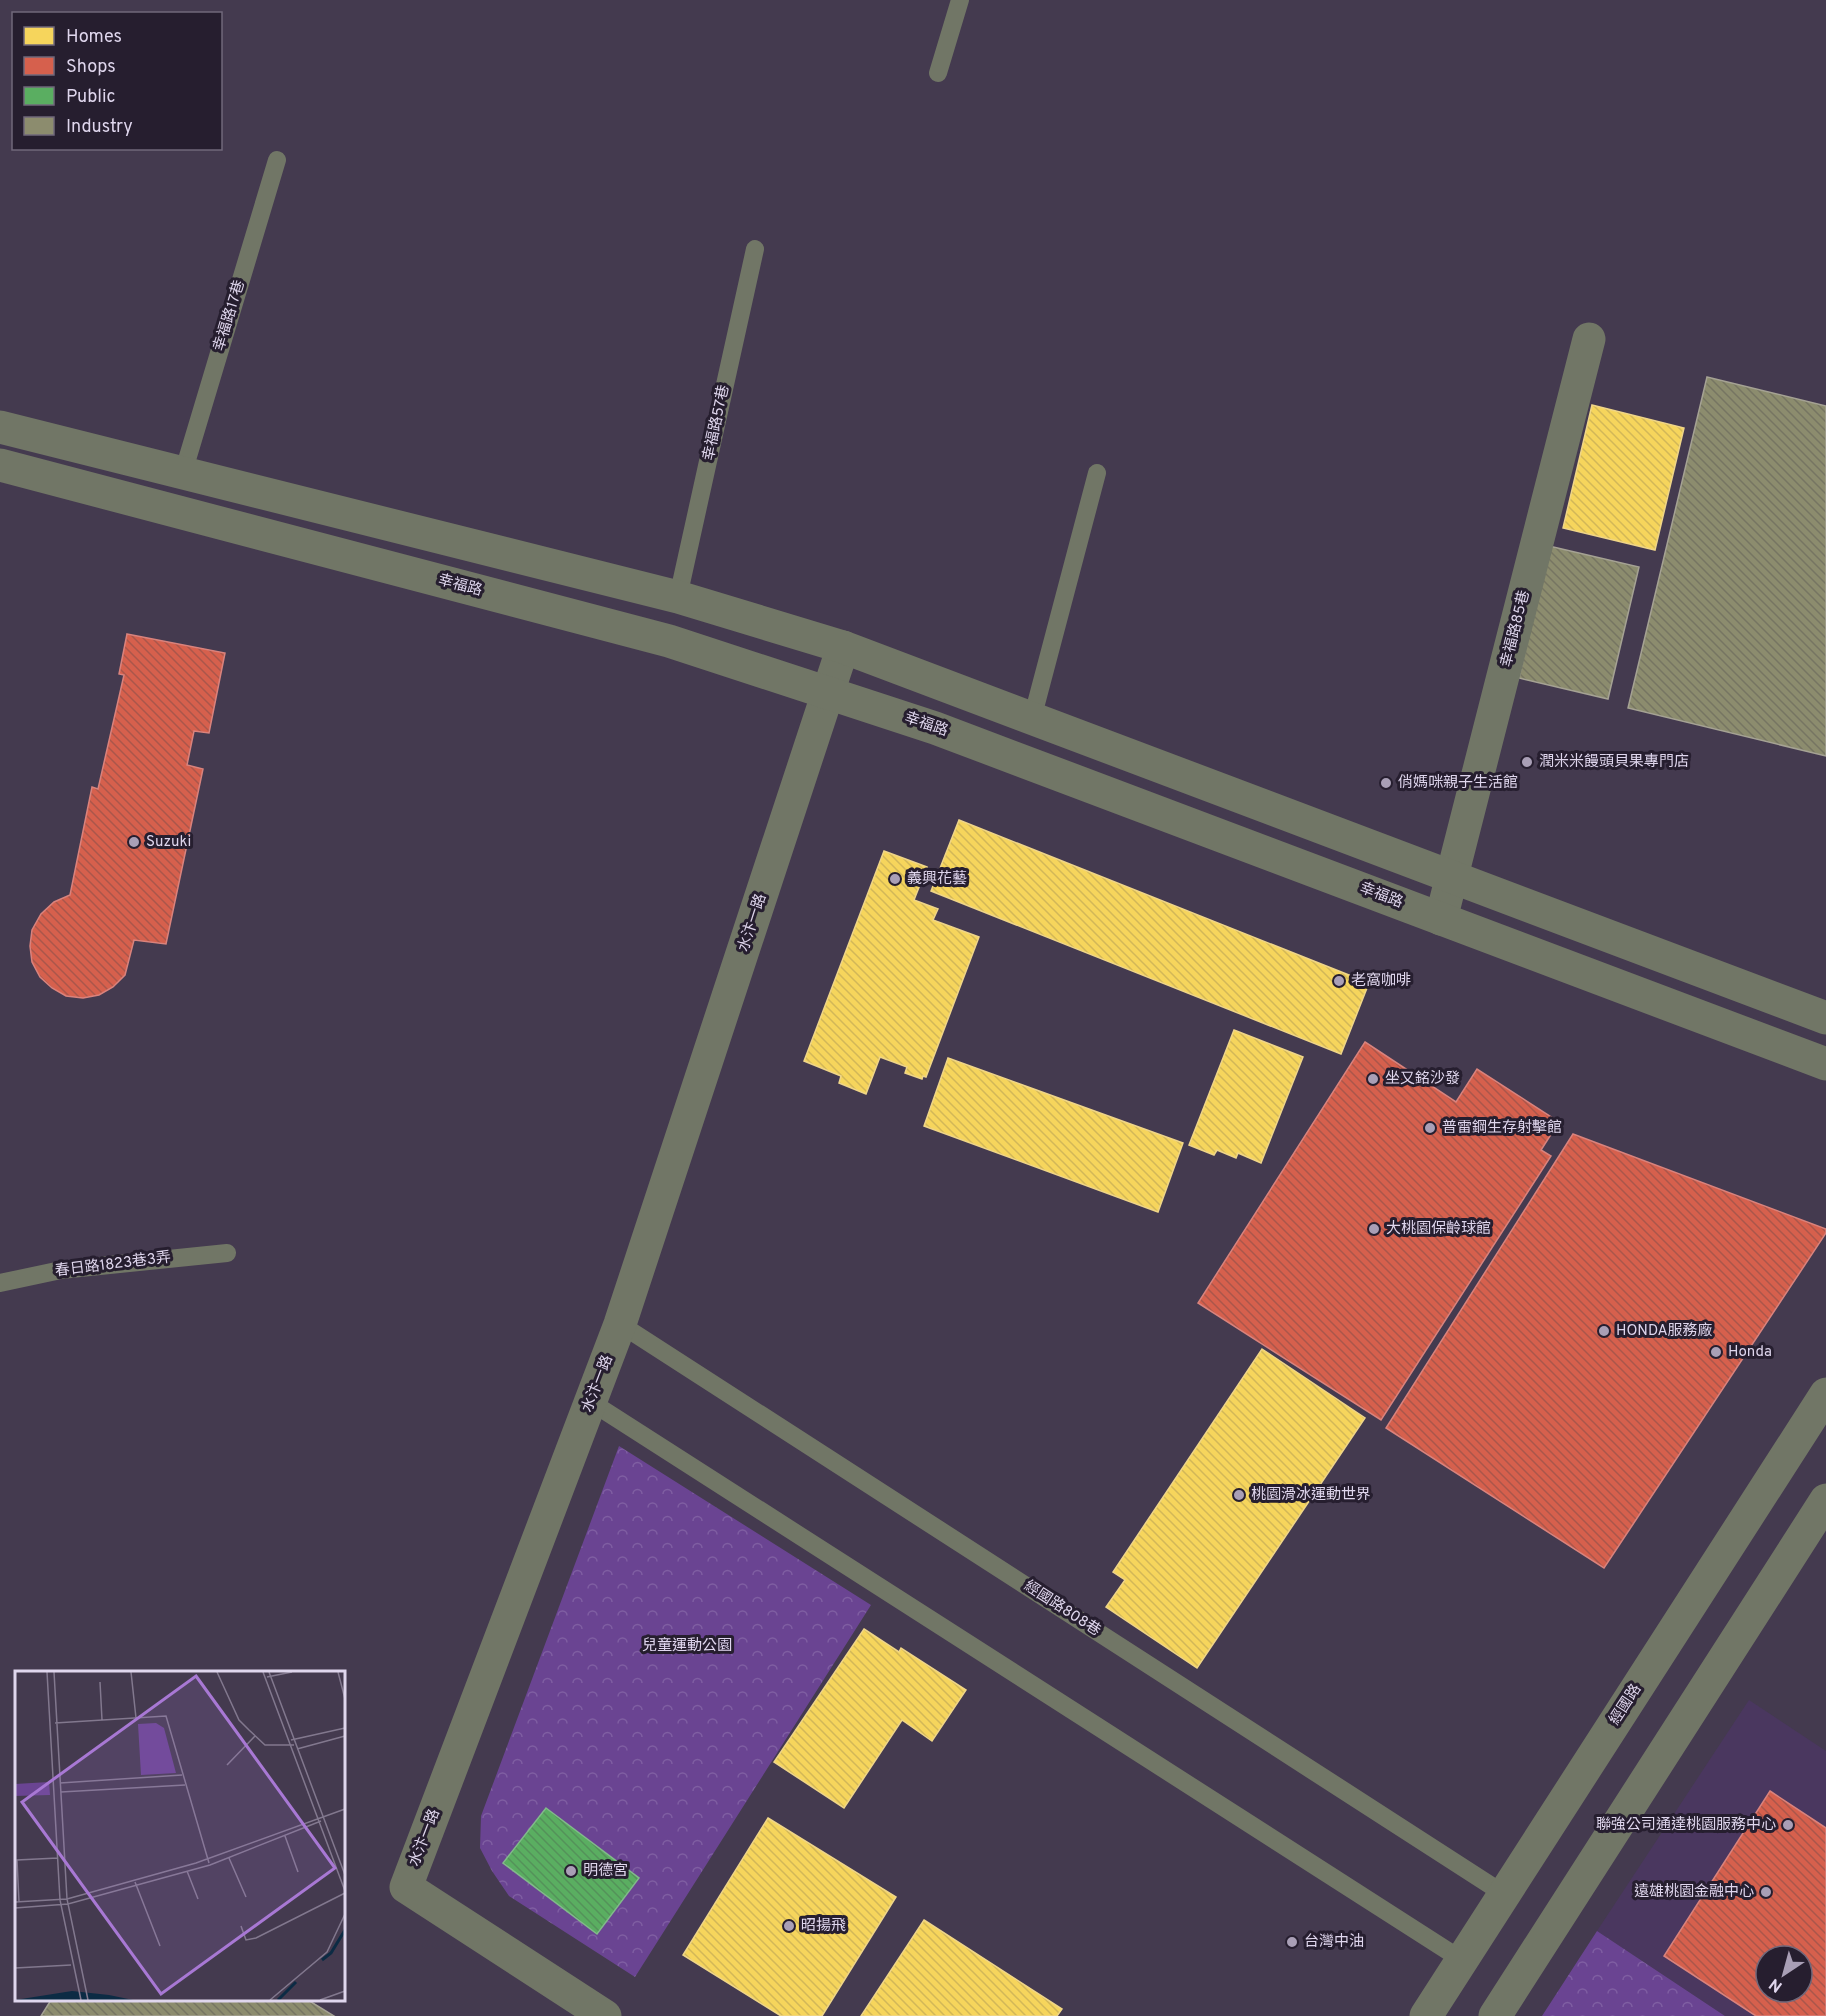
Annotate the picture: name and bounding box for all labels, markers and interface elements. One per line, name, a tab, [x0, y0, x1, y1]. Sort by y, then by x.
legend	[12, 12, 222, 150]
text: Homes	[66, 26, 122, 49]
text: Shops	[66, 56, 116, 79]
text: Public	[66, 86, 116, 109]
text: Industry	[66, 116, 133, 139]
street label: 幸福路17巷	[210, 278, 250, 354]
street label: 幸福路57巷	[700, 383, 734, 463]
street label: 幸福路	[436, 571, 484, 601]
street label: 幸福路85巷	[1497, 589, 1535, 669]
street label: 幸福路	[902, 709, 950, 741]
place label: 潤米米饅頭貝果專門店	[1539, 753, 1689, 772]
marker: 潤米米饅頭貝果專門店	[1520, 755, 1534, 769]
place label: 俏媽咪親子生活館	[1398, 773, 1518, 793]
marker: 俏媽咪親子生活館	[1379, 776, 1393, 790]
place label: Suzuki	[146, 833, 191, 852]
marker: Suzuki	[127, 835, 141, 849]
place label: 義興花藝	[907, 870, 967, 889]
marker: 義興花藝	[888, 872, 902, 886]
street label: 幸福路	[1357, 879, 1405, 913]
street label: 水汴一路	[735, 892, 771, 954]
place label: 老窩咖啡	[1351, 972, 1411, 991]
marker: 老窩咖啡	[1332, 974, 1346, 988]
place label: 坐又銘沙發	[1385, 1070, 1460, 1089]
marker: 坐又銘沙發	[1366, 1072, 1380, 1086]
place label: 普雷鋼生存射擊館	[1442, 1118, 1562, 1138]
marker: 普雷鋼生存射擊館	[1423, 1121, 1437, 1135]
place label: 大桃園保齡球館	[1386, 1220, 1491, 1239]
marker: 大桃園保齡球館	[1367, 1222, 1381, 1236]
street label: 春日路1823巷3弄	[54, 1248, 172, 1282]
place label: HONDA服務廠	[1616, 1322, 1713, 1341]
marker: HONDA服務廠	[1597, 1324, 1611, 1338]
place label: Honda	[1728, 1343, 1772, 1362]
marker: Honda	[1709, 1345, 1723, 1359]
street label: 水汴一路	[578, 1353, 618, 1415]
place label: 桃園滑冰運動世界	[1251, 1486, 1371, 1505]
marker: 桃園滑冰運動世界	[1232, 1488, 1246, 1502]
street label: 經國路808巷	[1020, 1577, 1104, 1641]
park label: 兒童運動公園	[642, 1637, 732, 1656]
inset map	[15, 1671, 345, 2001]
street label: 經國路	[1606, 1681, 1646, 1729]
street label: 水汴一路	[405, 1807, 445, 1869]
place label: 聯強公司通達桃園服務中心	[1596, 1816, 1776, 1835]
marker: 聯強公司通達桃園服務中心	[1781, 1818, 1795, 1832]
place label: 明德宮	[583, 1861, 628, 1881]
marker: 明德宮	[564, 1864, 578, 1878]
place label: 遠雄桃園金融中心	[1634, 1882, 1754, 1902]
marker: 遠雄桃園金融中心	[1759, 1885, 1773, 1899]
place label: 昭揚飛	[801, 1917, 846, 1936]
marker: 昭揚飛	[782, 1919, 796, 1933]
place label: 台灣中油	[1304, 1933, 1364, 1952]
marker: 台灣中油	[1285, 1935, 1299, 1949]
north arrow	[1754, 1944, 1814, 2004]
text: N	[1766, 1973, 1787, 1996]

